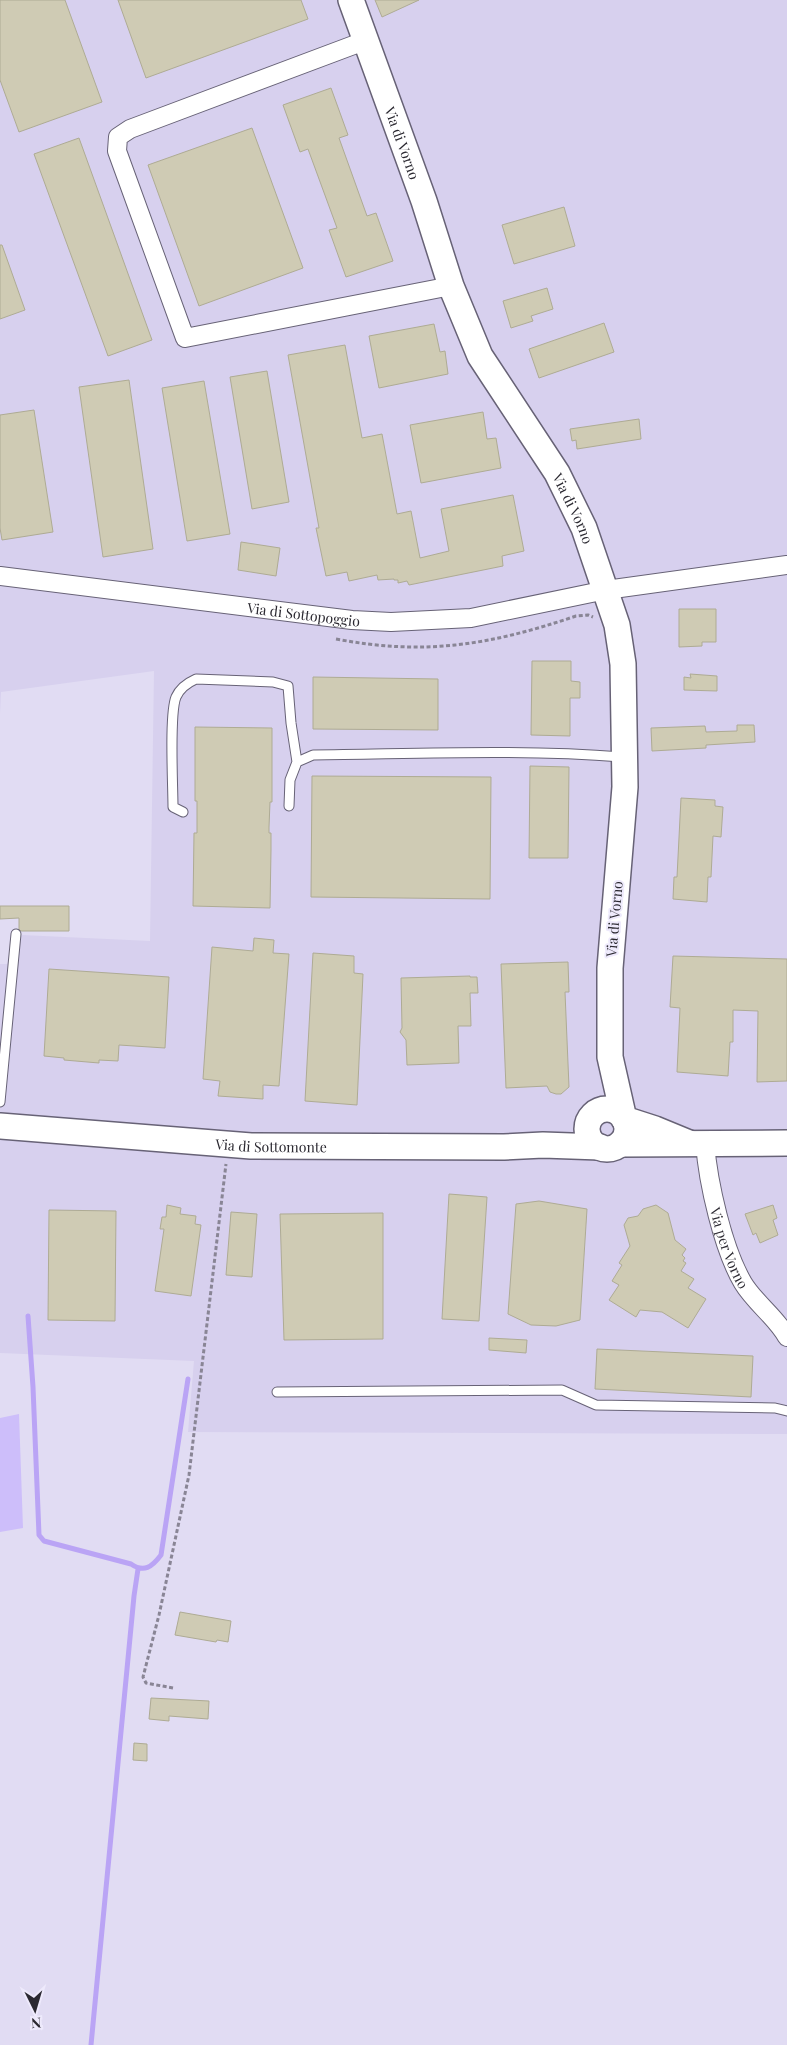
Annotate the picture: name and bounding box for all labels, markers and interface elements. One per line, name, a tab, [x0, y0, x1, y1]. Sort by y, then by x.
street label: Via di Vorno	[381, 103, 425, 182]
street label: Via di Vorno	[549, 469, 598, 546]
street label: Via di Sottopoggio	[245, 597, 361, 630]
street label: Via di Vorno	[601, 880, 627, 959]
street label: Via di Sottomonte	[214, 1134, 327, 1156]
street label: Via per Vorno	[706, 1204, 754, 1292]
north arrow	[10, 1985, 60, 2035]
text: N	[30, 2014, 42, 2033]

